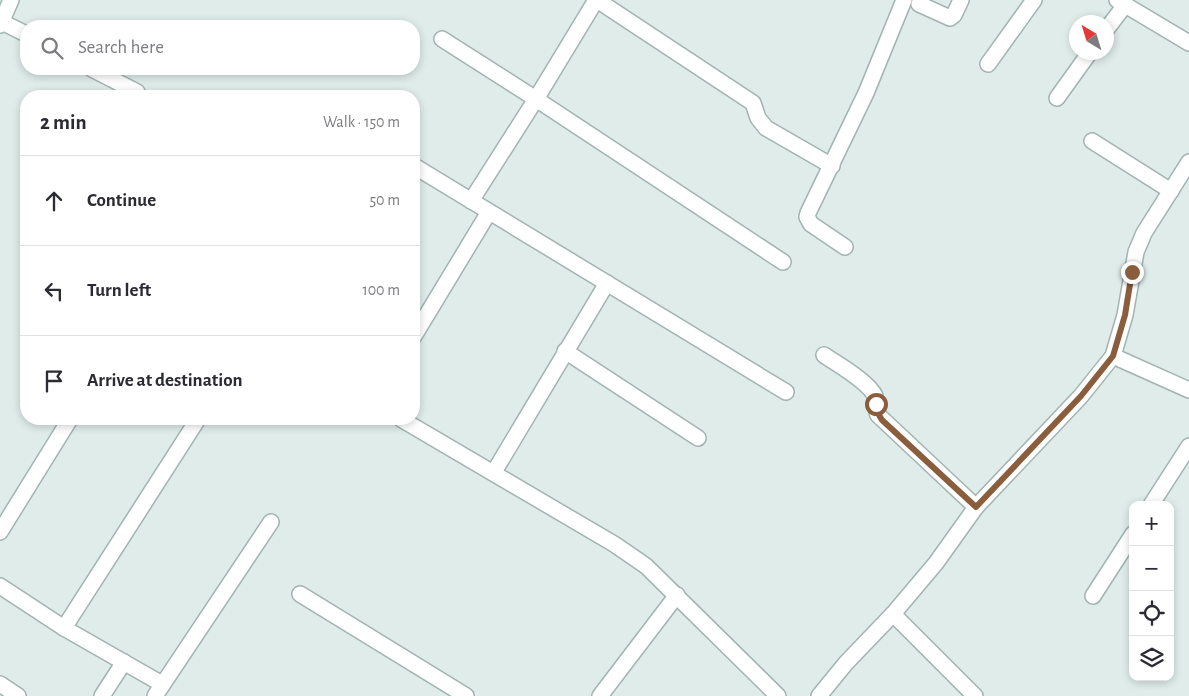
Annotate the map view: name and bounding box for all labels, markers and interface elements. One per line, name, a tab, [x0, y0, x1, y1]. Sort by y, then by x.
north arrow	[1069, 15, 1114, 60]
search box	[20, 20, 420, 75]
icon: search	[38, 34, 66, 62]
text: Search here	[78, 38, 164, 57]
text: 2 min	[40, 112, 87, 133]
text: Walk · 150 m	[323, 114, 400, 130]
icon: ahead	[40, 187, 68, 215]
text: Continue	[87, 191, 156, 210]
text: 50 m	[369, 192, 400, 208]
route end	[1121, 261, 1144, 284]
icon: left	[40, 277, 68, 305]
text: Turn left	[87, 281, 151, 300]
text: 100 m	[362, 282, 400, 298]
icon: arrive	[40, 367, 68, 395]
text: Arrive at destination	[87, 371, 243, 390]
route start	[865, 393, 888, 416]
map controls	[1129, 501, 1174, 681]
button: +	[1129, 501, 1174, 546]
button: −	[1129, 546, 1174, 591]
button: locate	[1129, 591, 1174, 636]
button: layers	[1129, 636, 1174, 681]

